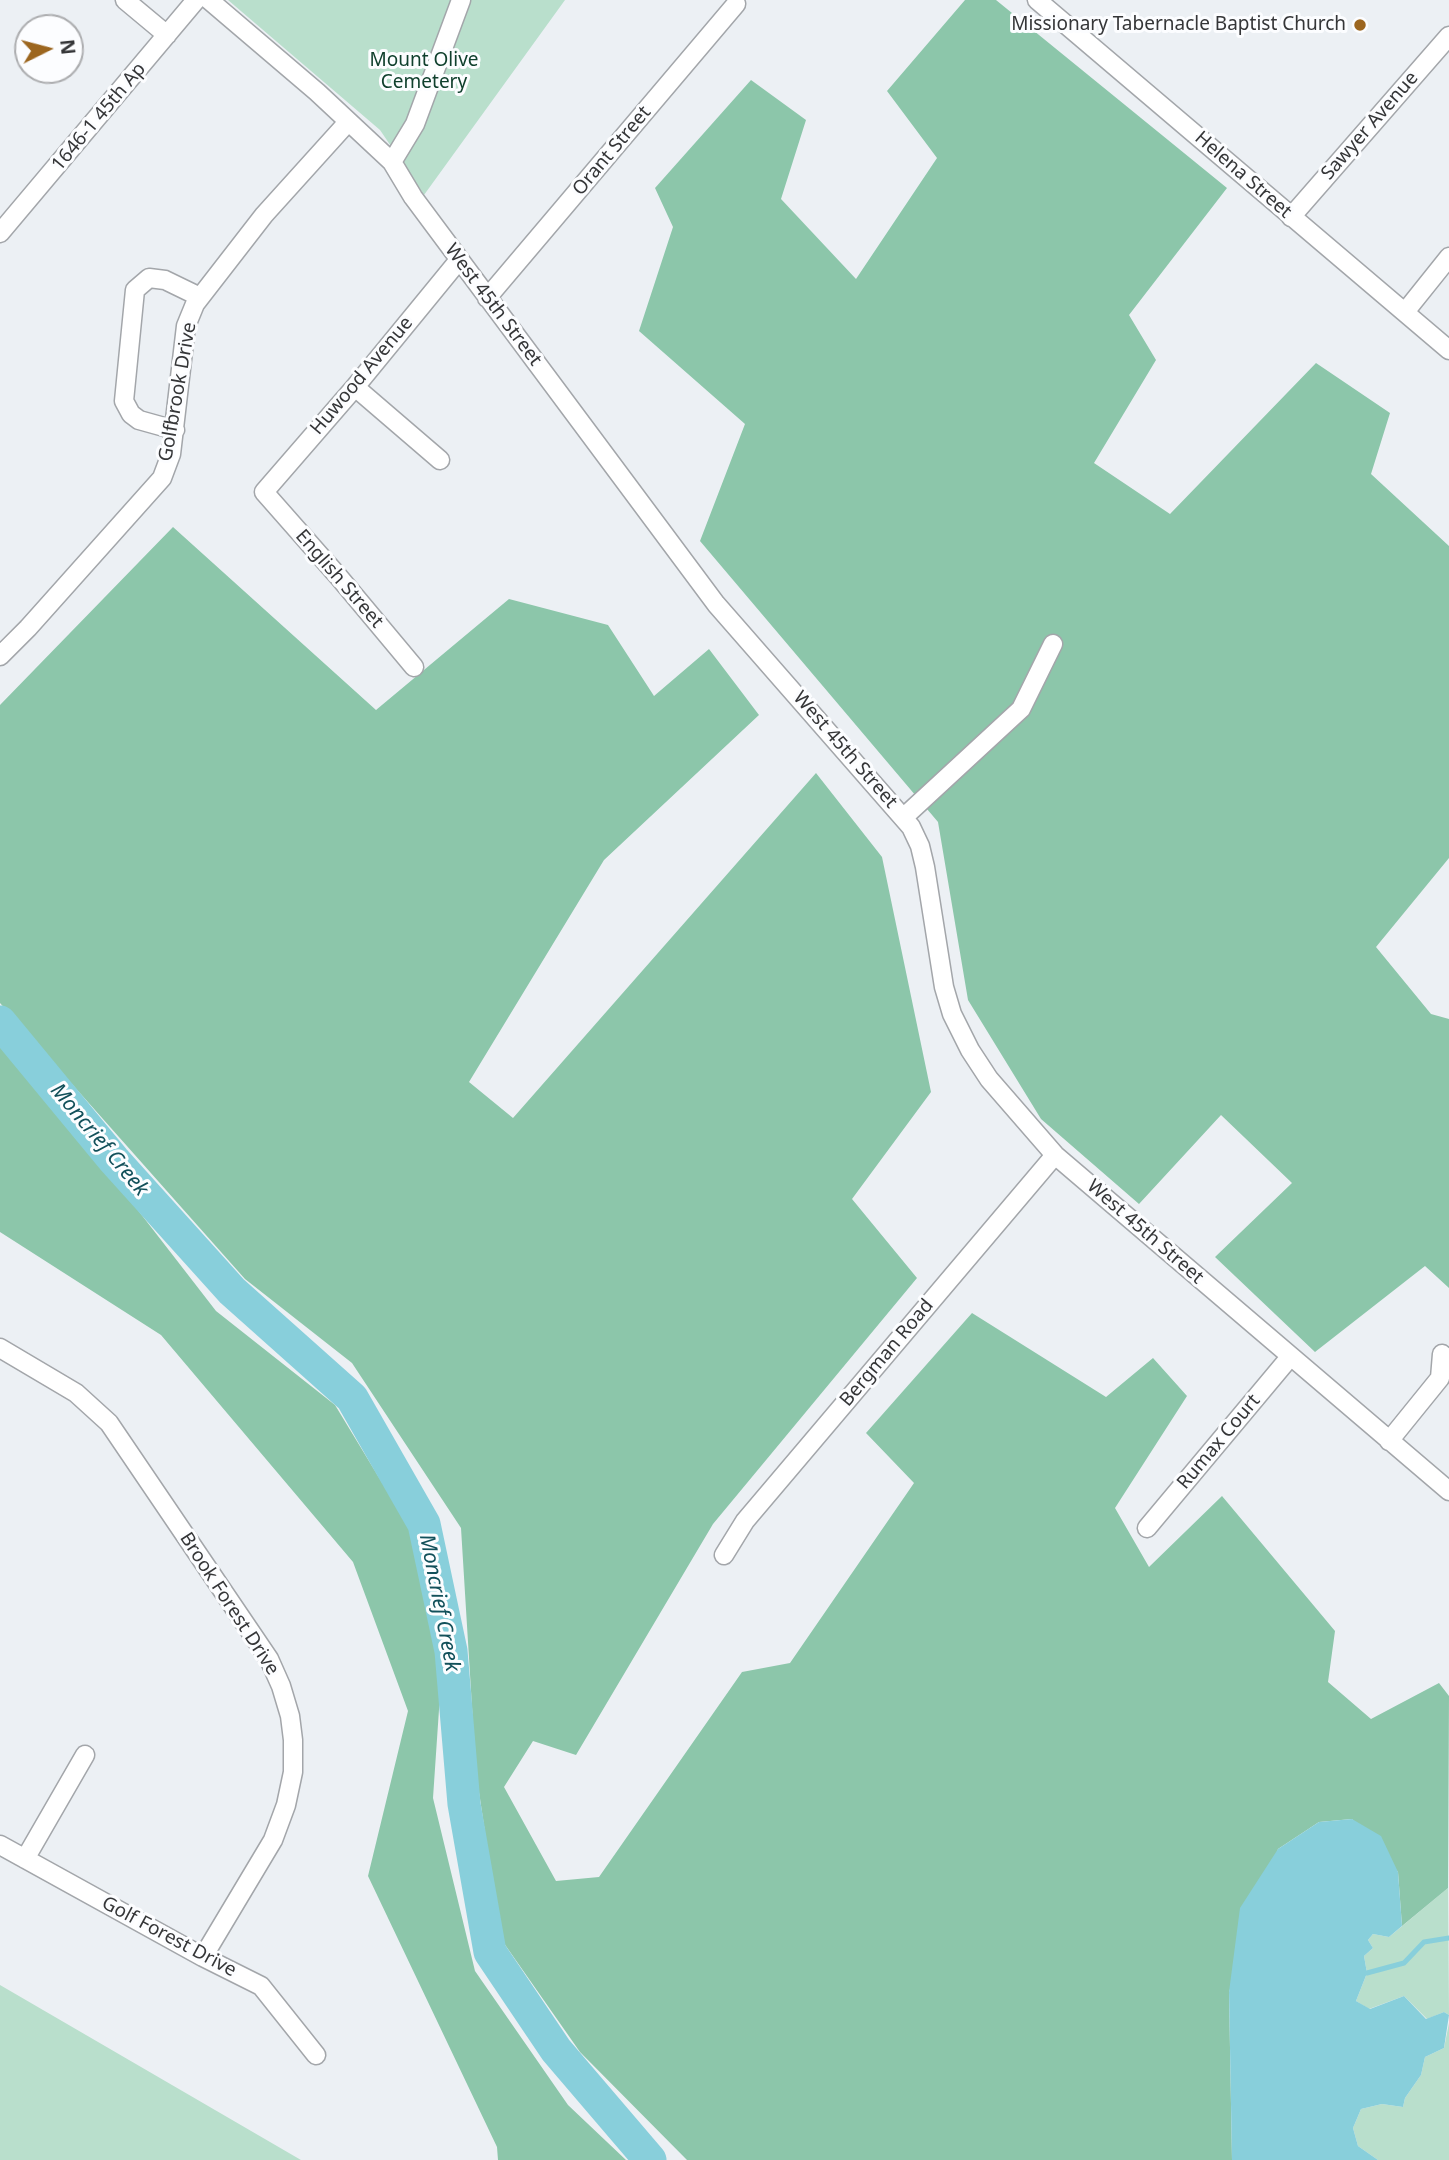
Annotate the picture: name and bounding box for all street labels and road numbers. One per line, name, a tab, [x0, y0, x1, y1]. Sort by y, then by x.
street label: 1646-1 45th Ap	[47, 58, 151, 176]
street label: Sawyer Avenue	[1317, 67, 1423, 185]
street label: Orant Street	[568, 102, 656, 200]
street label: Helena Street	[1190, 127, 1296, 223]
street label: West 45th Street	[440, 239, 546, 371]
street label: Huwood Avenue	[306, 312, 418, 440]
street label: Golfbrook Drive	[155, 321, 201, 463]
street label: English Street	[290, 525, 388, 633]
street label: West 45th Street	[788, 687, 902, 813]
street label: West 45th Street	[1082, 1175, 1208, 1289]
street label: Bergman Road	[835, 1295, 939, 1411]
street label: Rumax Court	[1173, 1390, 1265, 1494]
street label: Brook Forest Drive	[174, 1528, 284, 1680]
street label: Golf Forest Drive	[98, 1892, 240, 1982]

